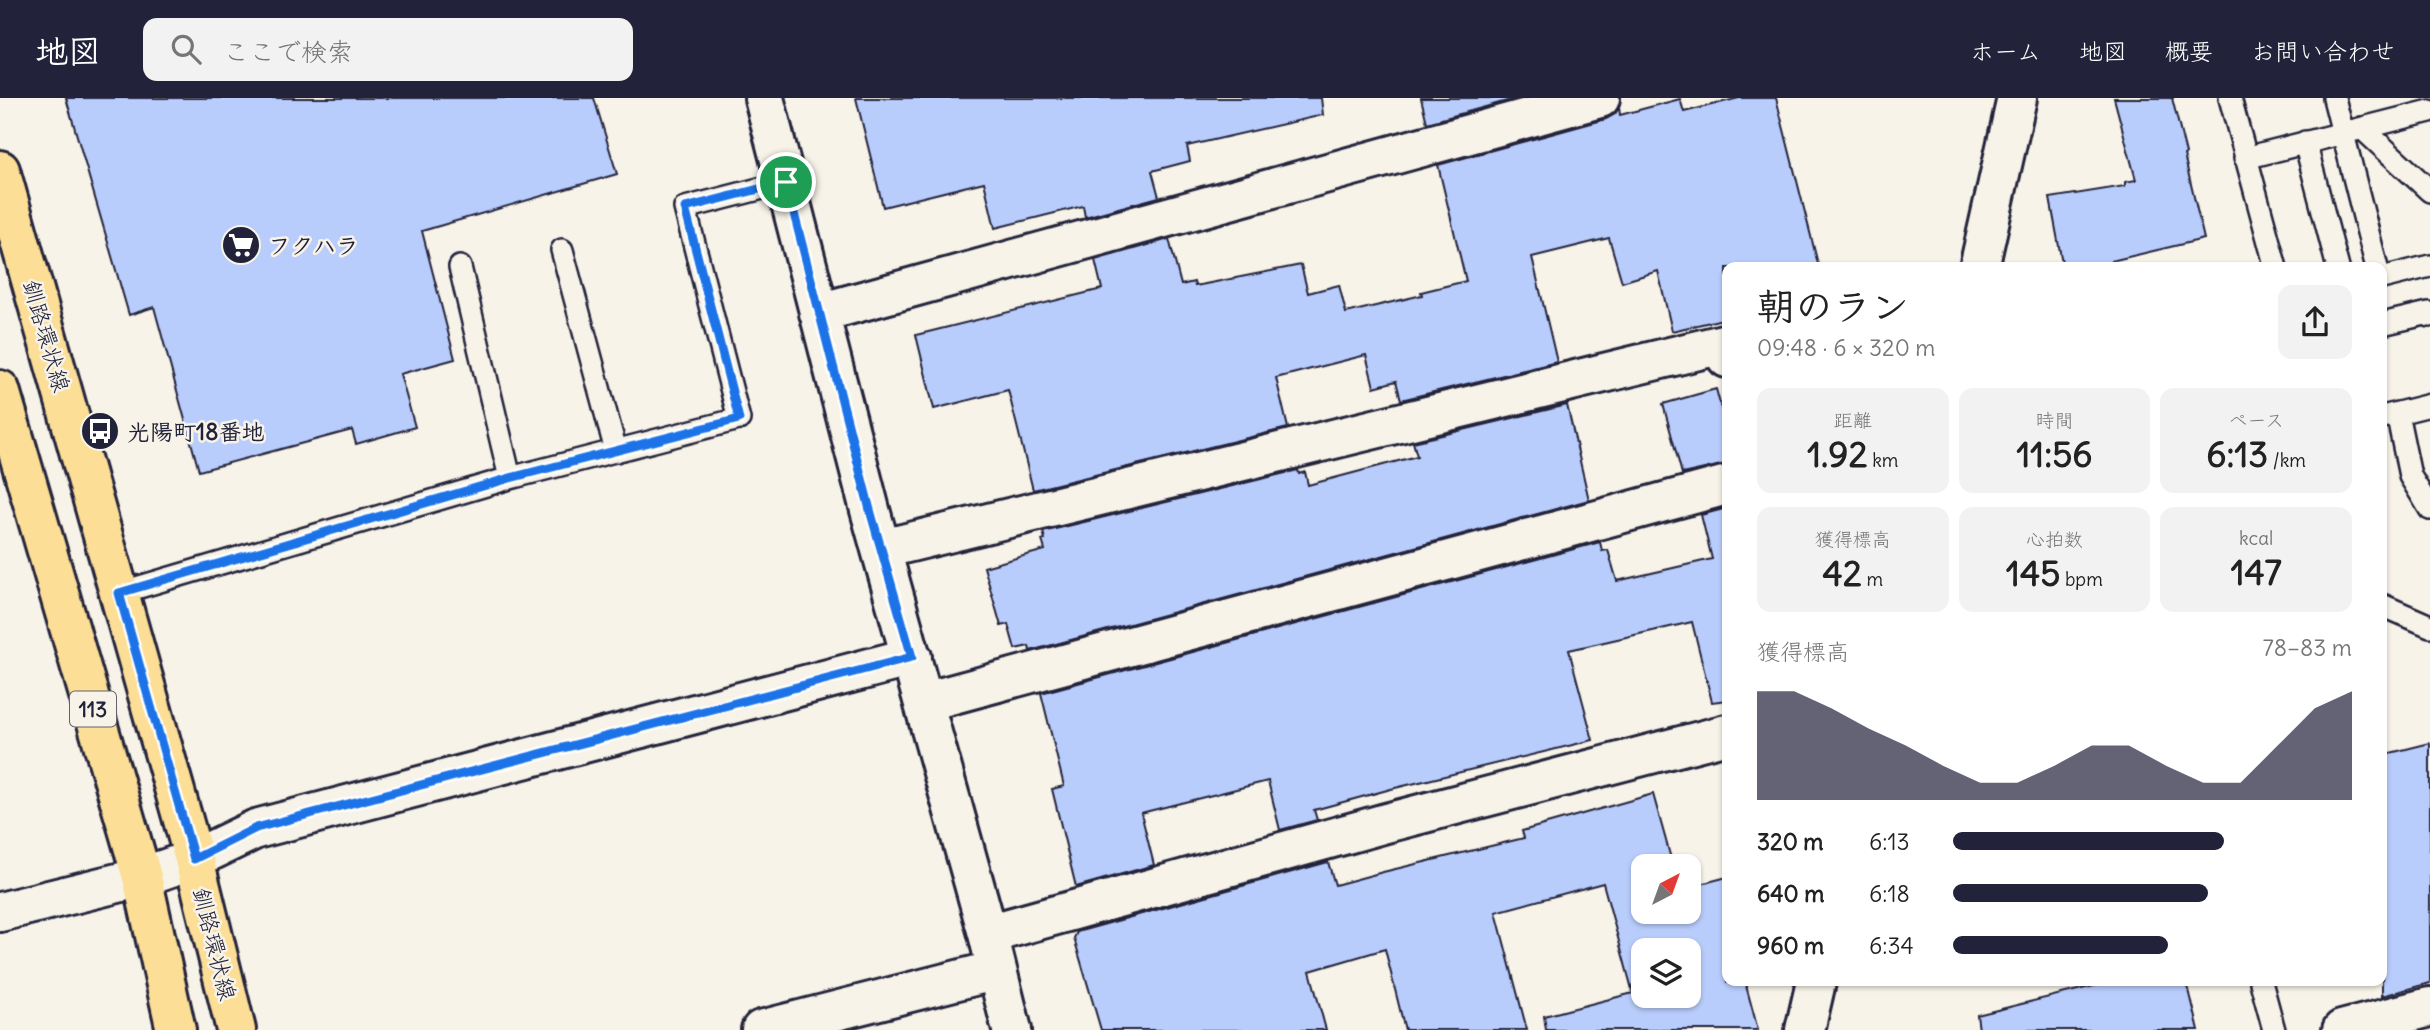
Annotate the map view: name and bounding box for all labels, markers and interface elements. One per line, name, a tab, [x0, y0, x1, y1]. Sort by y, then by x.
search box	[143, 18, 633, 81]
text: 地図	[35, 30, 101, 72]
icon: search	[167, 30, 205, 68]
text: ここで検索	[223, 35, 353, 68]
text: ホーム	[1970, 36, 2041, 66]
text: 地図	[2079, 36, 2127, 66]
text: 概要	[2165, 36, 2213, 66]
text: お問い合わせ	[2251, 36, 2395, 66]
pin	[756, 152, 816, 212]
icon: arrive	[767, 163, 805, 201]
supermarket icon: フクハラ	[220, 224, 262, 266]
place label: フクハラ	[268, 231, 359, 260]
street label: 釧路環状線	[17, 277, 77, 395]
text: 朝のラン	[1757, 283, 1909, 330]
button: share	[2278, 285, 2352, 359]
text: 09:48 · 6 × 320 m	[1757, 333, 1935, 362]
text: 距離	[1834, 408, 1872, 432]
text: 時間	[2035, 408, 2074, 432]
text: ペース	[2228, 408, 2284, 432]
bus stop icon: 光陽町18番地	[79, 410, 121, 452]
place label: 光陽町18番地	[127, 417, 264, 446]
text: 1.92	[1807, 432, 1868, 476]
text: 11:56	[2016, 432, 2093, 476]
text: 6:13	[2206, 432, 2268, 476]
text: km	[1868, 448, 1899, 472]
text: /km	[2268, 448, 2306, 472]
text: kcal	[2239, 526, 2273, 550]
text: 獲得標高	[1815, 527, 1891, 551]
text: 心拍数	[2026, 527, 2083, 551]
text: 147	[2231, 550, 2282, 594]
text: 42	[1823, 551, 1862, 595]
text: 145	[2006, 551, 2060, 595]
text: m	[1862, 567, 1883, 591]
text: bpm	[2060, 567, 2103, 591]
text: 78–83 m	[2262, 633, 2352, 662]
text: 獲得標高	[1757, 637, 1849, 666]
road number: 113	[70, 692, 116, 726]
text: 320 m	[1757, 827, 1823, 856]
text: 6:13	[1869, 827, 1910, 856]
north arrow	[1631, 854, 1701, 924]
map controls	[1631, 854, 1701, 1008]
text: 640 m	[1757, 879, 1824, 908]
text: 6:18	[1869, 879, 1910, 908]
street label: 釧路環状線	[187, 885, 243, 1003]
text: 960 m	[1757, 931, 1824, 960]
text: 6:34	[1869, 931, 1914, 960]
button: layers	[1631, 938, 1701, 1008]

